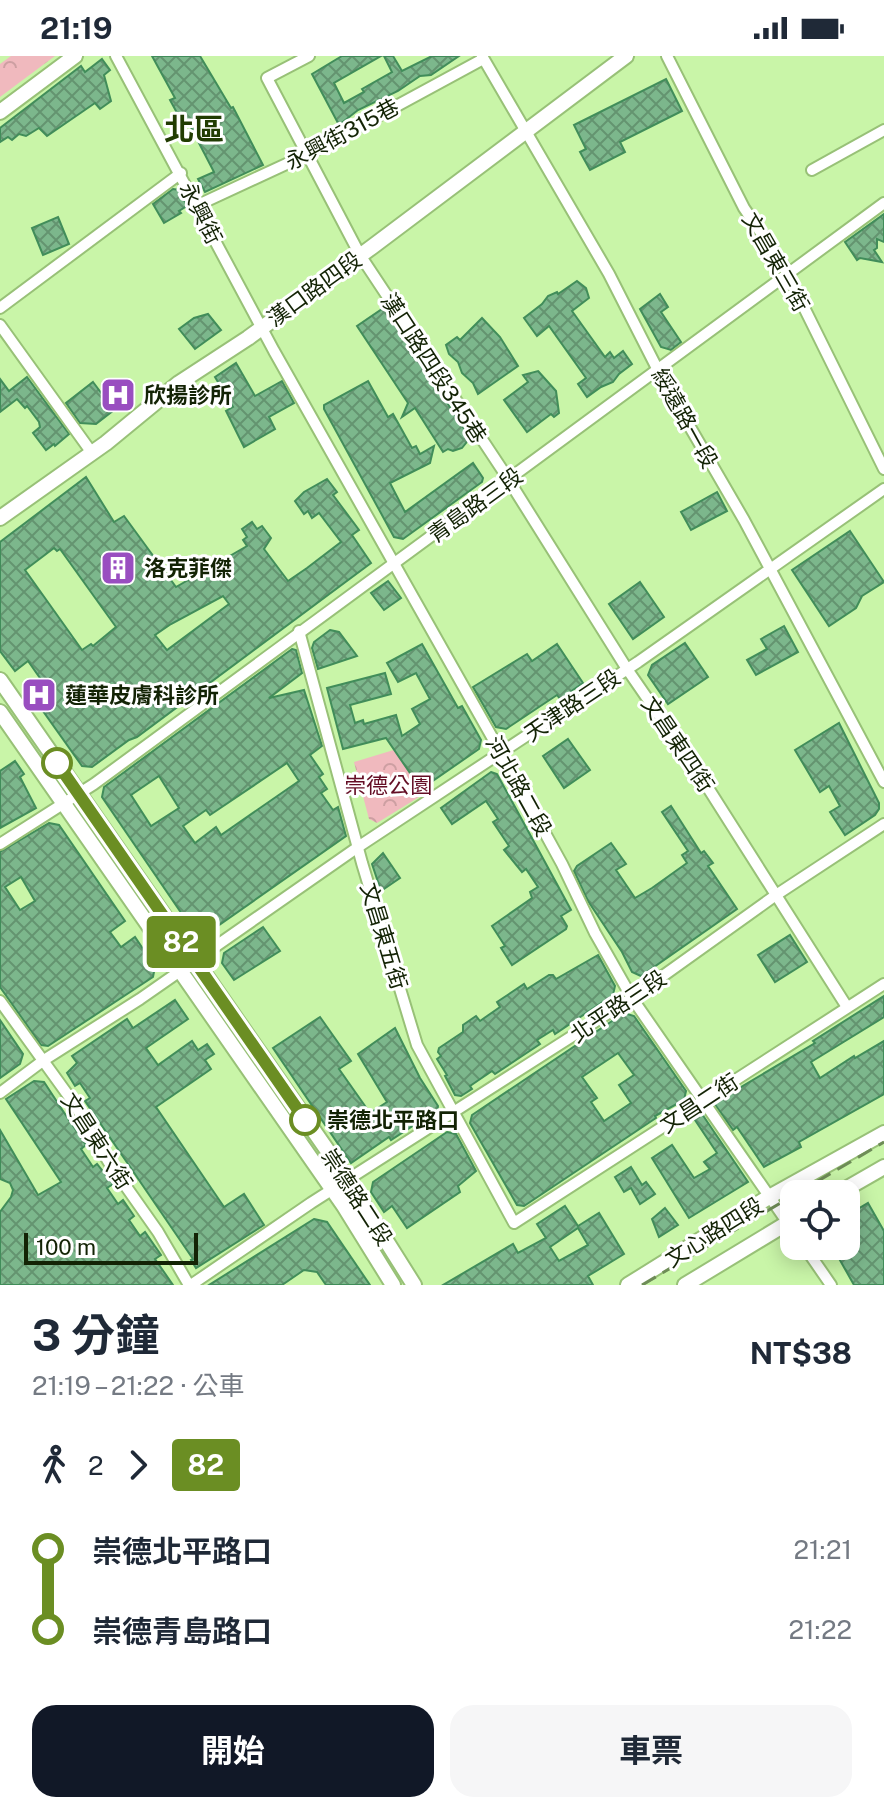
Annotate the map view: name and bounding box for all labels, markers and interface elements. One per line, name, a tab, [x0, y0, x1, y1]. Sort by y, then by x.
text: 21:19	[40, 10, 113, 46]
street label: 永興街315巷	[281, 93, 403, 175]
district label: 北區	[164, 111, 224, 147]
street label: 永興街	[174, 178, 228, 248]
street label: 文昌東三街	[737, 208, 815, 316]
street label: 漢口路四段	[262, 246, 366, 332]
street label: 漢口路四段345巷	[376, 288, 492, 448]
street label: 綏遠路一段	[647, 364, 723, 472]
hospital icon: 欣揚診所	[99, 376, 137, 414]
place label: 欣揚診所	[144, 382, 232, 408]
street label: 青島路三段	[423, 462, 527, 548]
building icon: 洛克菲傑	[99, 549, 137, 587]
place label: 洛克菲傑	[144, 555, 232, 581]
street label: 天津路三段	[519, 663, 625, 747]
hospital icon: 蓮華皮膚科診所	[20, 676, 58, 714]
place label: 蓮華皮膚科診所	[65, 682, 219, 708]
street label: 文昌東四街	[636, 691, 720, 797]
street label: 河北路二段	[481, 732, 557, 840]
unlabelled marker	[42, 748, 72, 778]
park label: 崇德公園	[344, 772, 432, 798]
street label: 文昌東五街	[355, 880, 413, 992]
line badge: 82	[145, 916, 217, 968]
text: 82	[163, 925, 199, 958]
street label: 北平路三段	[565, 964, 671, 1048]
street label: 文昌二街	[655, 1068, 743, 1138]
street label: 文昌東六街	[56, 1088, 138, 1194]
marker: 崇德北平路口	[290, 1105, 320, 1135]
place label: 崇德北平路口	[327, 1107, 459, 1133]
street label: 崇德路二段	[316, 1144, 398, 1250]
map controls	[780, 1180, 860, 1260]
button: locate	[780, 1180, 860, 1260]
street label: 文心路四段	[660, 1192, 768, 1272]
scale bar	[24, 1229, 198, 1265]
text: 100 m	[36, 1234, 96, 1260]
text: 3 分鐘	[32, 1309, 159, 1361]
text: NT$38	[750, 1335, 852, 1371]
text: 21:19 – 21:22 · 公車	[32, 1370, 245, 1401]
icon: walk	[32, 1443, 76, 1487]
icon: forward	[116, 1443, 160, 1487]
text: 82	[188, 1448, 224, 1481]
text: 2	[88, 1450, 104, 1481]
text: 崇德北平路口	[92, 1533, 272, 1569]
text: 21:21	[793, 1534, 852, 1565]
text: 崇德青島路口	[92, 1613, 272, 1649]
text: 21:22	[789, 1614, 852, 1645]
button: 開始	[32, 1705, 434, 1797]
button: 車票	[450, 1705, 852, 1797]

